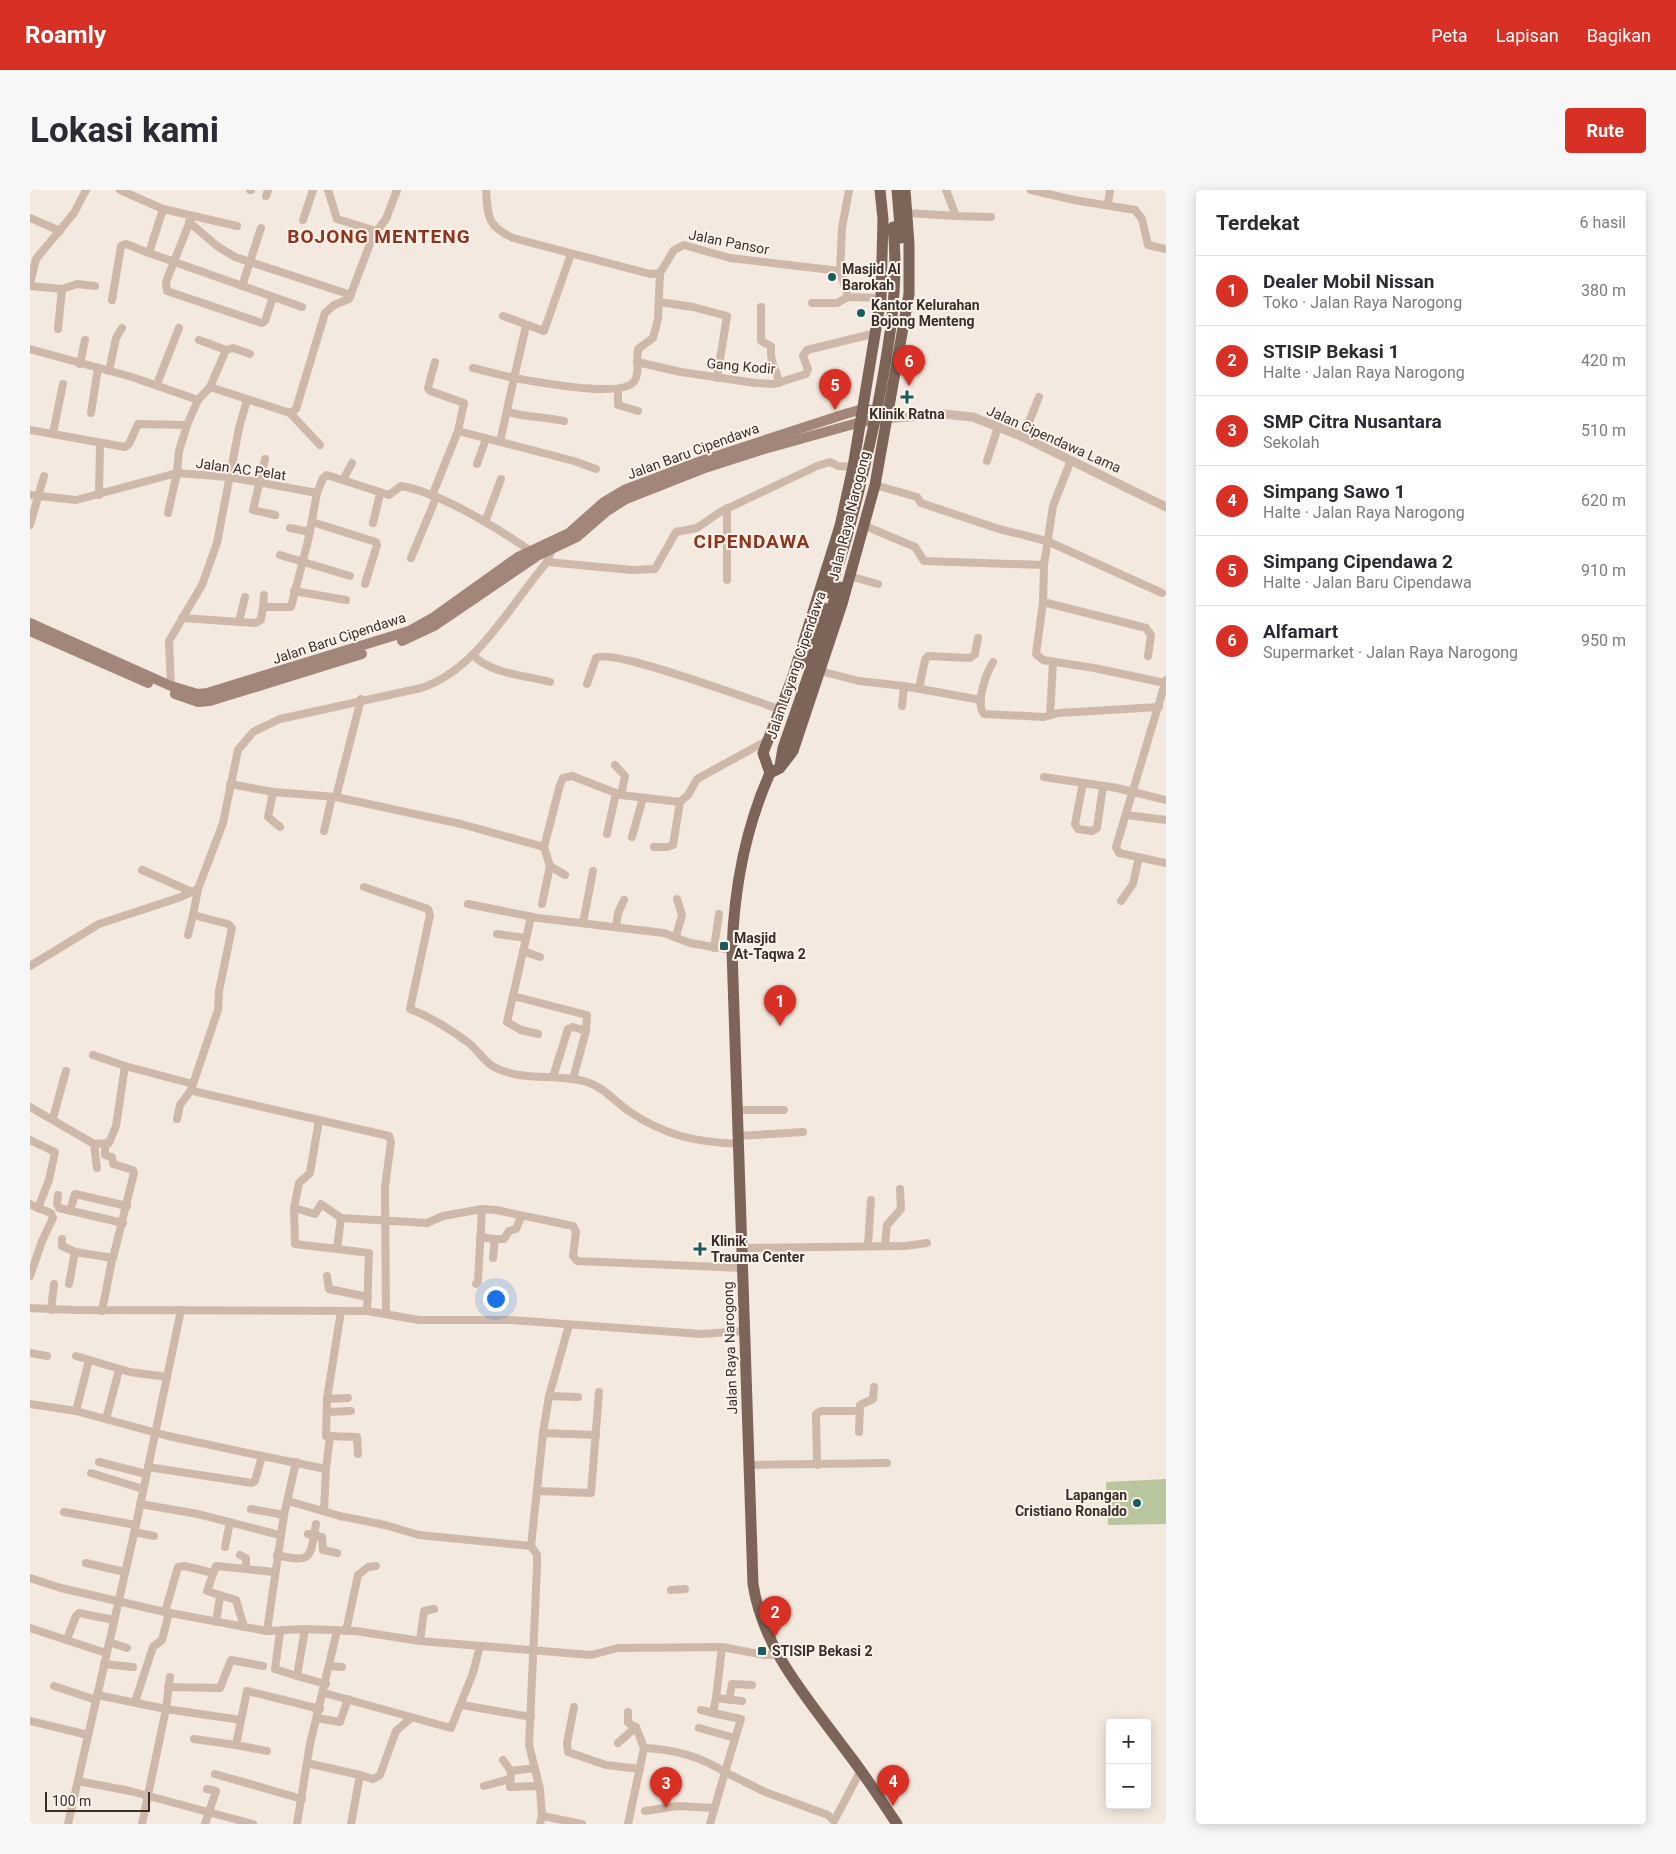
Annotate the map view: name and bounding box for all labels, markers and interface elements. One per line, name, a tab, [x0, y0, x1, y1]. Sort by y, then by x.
text: Roamly	[25, 21, 106, 49]
text: Peta	[1431, 25, 1468, 46]
text: Lapisan	[1496, 25, 1559, 46]
text: Bagikan	[1587, 25, 1651, 46]
button: Rute	[1565, 108, 1646, 153]
text: Lokasi kami	[30, 110, 219, 151]
text: Terdekat	[1216, 211, 1300, 235]
text: 6 hasil	[1579, 213, 1626, 232]
district label: BOJONG MENTENG	[287, 225, 471, 248]
street label: Jalan Pansor	[687, 226, 771, 258]
place label: Masjid Al Barokah	[842, 261, 901, 293]
text: Dealer Mobil Nissan	[1263, 270, 1434, 293]
marker: Masjid Al Barokah	[826, 271, 838, 283]
text: 1	[1227, 281, 1237, 300]
text: 380 m	[1581, 281, 1626, 300]
text: Toko · Jalan Raya Narogong	[1263, 293, 1462, 312]
place label: Kantor Kelurahan Bojong Menteng	[871, 297, 980, 329]
marker: Kantor Kelurahan Bojong Menteng	[855, 307, 867, 319]
text: STISIP Bekasi 1	[1263, 340, 1399, 363]
pin: 6	[893, 345, 925, 386]
text: 2	[1227, 351, 1237, 370]
text: 420 m	[1581, 351, 1626, 370]
street label: Gang Kodir	[706, 355, 776, 377]
text: Halte · Jalan Raya Narogong	[1263, 363, 1465, 382]
pin: 5	[819, 369, 851, 410]
marker: Klinik Ratna	[900, 390, 914, 404]
street label: Jalan Cipendawa Lama	[984, 402, 1124, 476]
place label: Klinik Ratna	[869, 406, 945, 422]
text: SMP Citra Nusantara	[1263, 410, 1442, 433]
street label: Jalan Baru Cipendawa	[625, 420, 761, 482]
text: 3	[1227, 421, 1237, 440]
text: 510 m	[1581, 421, 1626, 440]
text: Sekolah	[1263, 433, 1320, 452]
street label: Jalan Raya Narogong	[825, 450, 873, 582]
street label: Jalan AC Pelat	[195, 455, 288, 483]
text: Simpang Sawo 1	[1263, 480, 1405, 503]
text: 4	[1227, 491, 1237, 510]
text: 620 m	[1581, 491, 1626, 510]
text: Halte · Jalan Raya Narogong	[1263, 503, 1465, 522]
district label: CIPENDAWA	[694, 530, 810, 553]
text: Simpang Cipendawa 2	[1263, 550, 1453, 573]
text: 5	[1227, 561, 1237, 580]
text: 910 m	[1581, 561, 1626, 580]
text: Halte · Jalan Baru Cipendawa	[1263, 573, 1472, 592]
street label: Jalan Layang Cipendawa	[763, 589, 829, 741]
street label: Jalan Baru Cipendawa	[270, 609, 408, 667]
text: Alfamart	[1263, 620, 1338, 643]
text: 6	[1227, 631, 1237, 650]
text: 950 m	[1581, 631, 1626, 650]
text: Supermarket · Jalan Raya Narogong	[1263, 643, 1518, 662]
place label: Masjid At-Taqwa 2	[734, 930, 806, 962]
marker: Masjid At-Taqwa 2	[718, 940, 730, 952]
pin: 1	[764, 985, 796, 1026]
place label: Klinik Trauma Center	[711, 1233, 805, 1265]
marker: Klinik Trauma Center	[693, 1242, 707, 1256]
street label: Jalan Raya Narogong	[720, 1281, 740, 1415]
your location	[483, 1286, 509, 1312]
place label: Lapangan Cristiano Ronaldo	[1015, 1487, 1127, 1519]
marker: Lapangan Cristiano Ronaldo	[1131, 1497, 1143, 1509]
pin: 2	[759, 1596, 791, 1637]
place label: STISIP Bekasi 2	[772, 1643, 872, 1659]
marker: STISIP Bekasi 2	[756, 1645, 768, 1657]
map controls	[1106, 1719, 1151, 1809]
button: +	[1106, 1719, 1151, 1764]
button: −	[1106, 1764, 1151, 1809]
pin: 4	[877, 1765, 909, 1806]
pin: 3	[650, 1767, 682, 1808]
scale bar	[45, 1789, 150, 1812]
text: 100 m	[52, 1793, 91, 1809]

